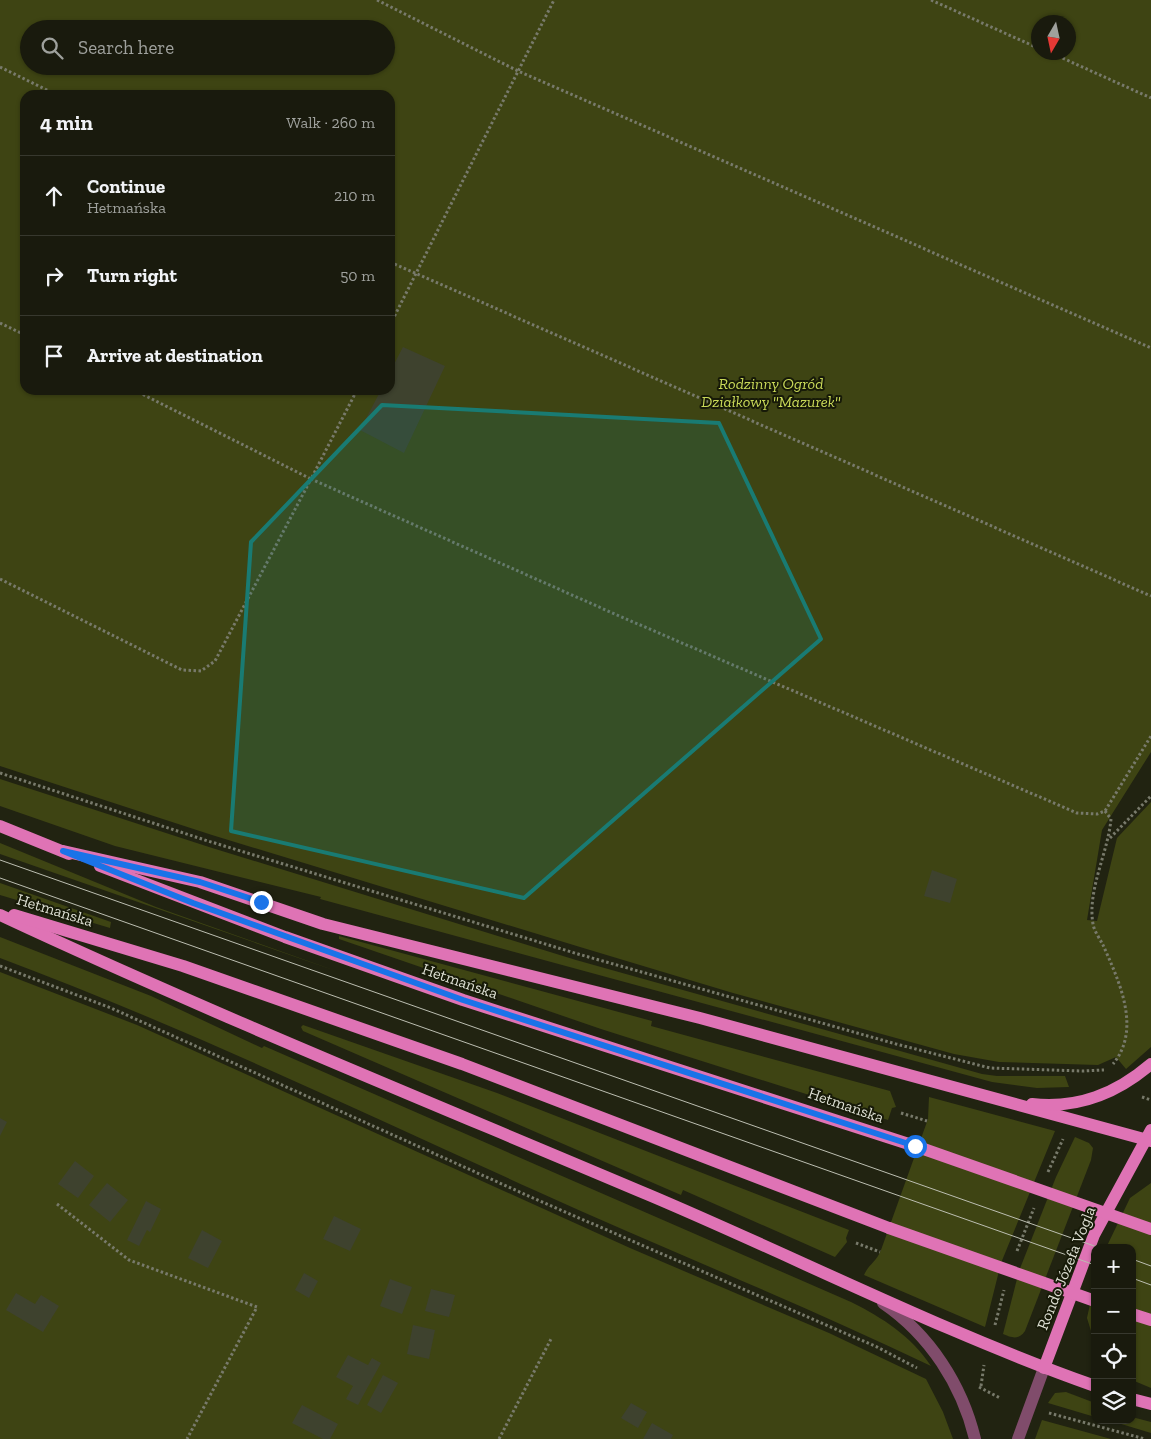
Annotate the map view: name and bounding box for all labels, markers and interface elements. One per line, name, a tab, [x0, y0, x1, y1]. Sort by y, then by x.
north arrow	[1031, 15, 1076, 60]
search box	[20, 20, 395, 75]
icon: search	[38, 34, 66, 62]
text: Search here	[78, 36, 174, 59]
text: 4 min	[40, 110, 93, 135]
text: Walk · 260 m	[286, 113, 375, 132]
text: Continue	[87, 175, 165, 198]
icon: ahead	[40, 182, 68, 210]
text: 210 m	[334, 186, 375, 205]
text: Hetmańska	[87, 198, 166, 217]
icon: right	[40, 262, 68, 290]
text: Turn right	[87, 264, 177, 287]
text: 50 m	[340, 266, 375, 285]
icon: arrive	[40, 342, 68, 370]
text: Arrive at destination	[87, 344, 263, 367]
park label: Rodzinny Ogród Działkowy "Mazurek"	[701, 374, 841, 411]
street label: Hetmańska	[14, 889, 96, 931]
route end	[250, 891, 273, 914]
street label: Hetmańska	[420, 959, 501, 1003]
street label: Hetmańska	[806, 1083, 887, 1127]
route start	[904, 1135, 927, 1158]
street label: Rondo Józefa Vogla	[1033, 1203, 1100, 1333]
map controls	[1091, 1244, 1136, 1424]
button: +	[1091, 1244, 1136, 1289]
button: −	[1091, 1289, 1136, 1334]
button: locate	[1091, 1334, 1136, 1379]
button: layers	[1091, 1379, 1136, 1424]

